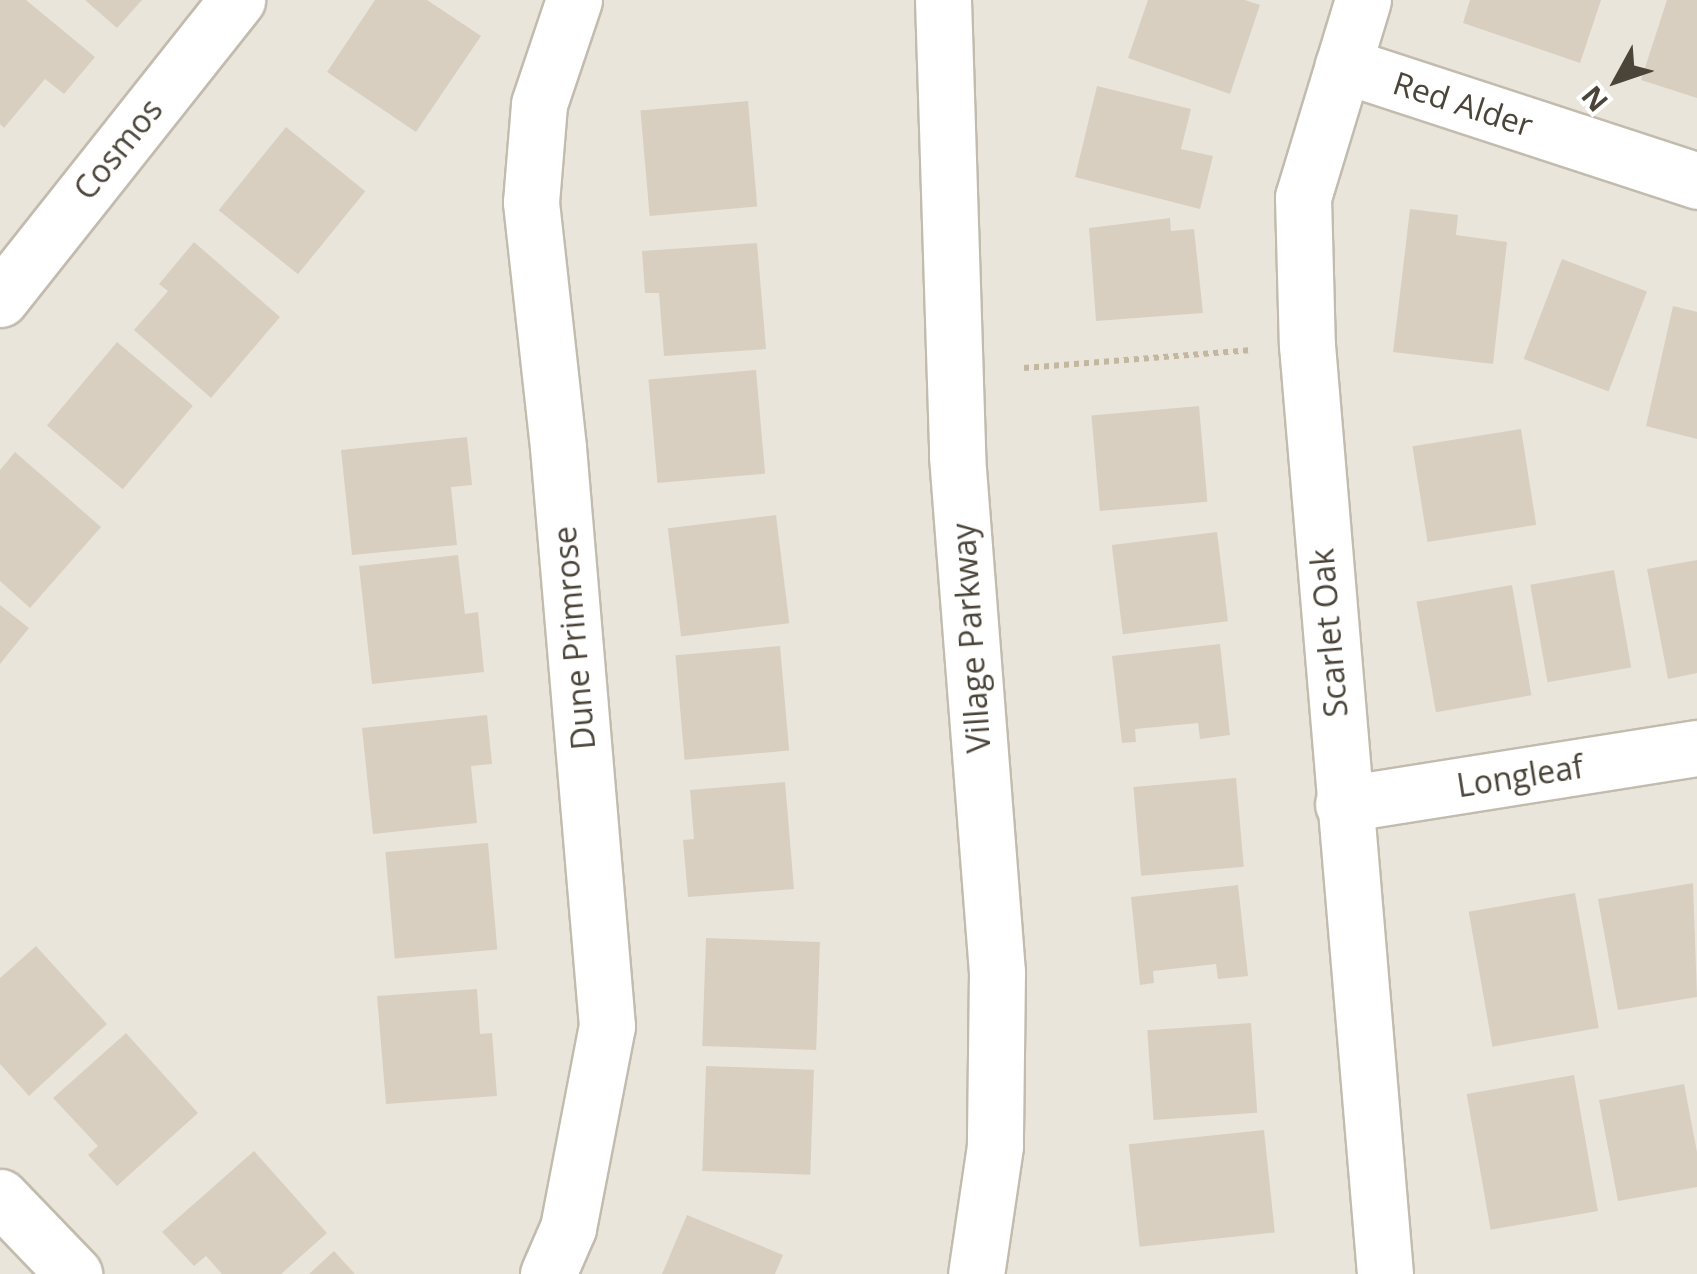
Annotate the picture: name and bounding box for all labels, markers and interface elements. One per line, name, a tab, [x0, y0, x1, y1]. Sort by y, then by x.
north arrow	[1567, 30, 1667, 130]
street label: Red Alder	[1388, 63, 1538, 145]
text: N	[1572, 78, 1616, 120]
street label: Cosmos	[66, 91, 170, 207]
street label: Village Parkway	[944, 522, 998, 754]
street label: Dune Primrose	[545, 525, 603, 751]
street label: Scarlet Oak	[1303, 547, 1355, 719]
street label: Longleaf	[1454, 747, 1586, 805]

